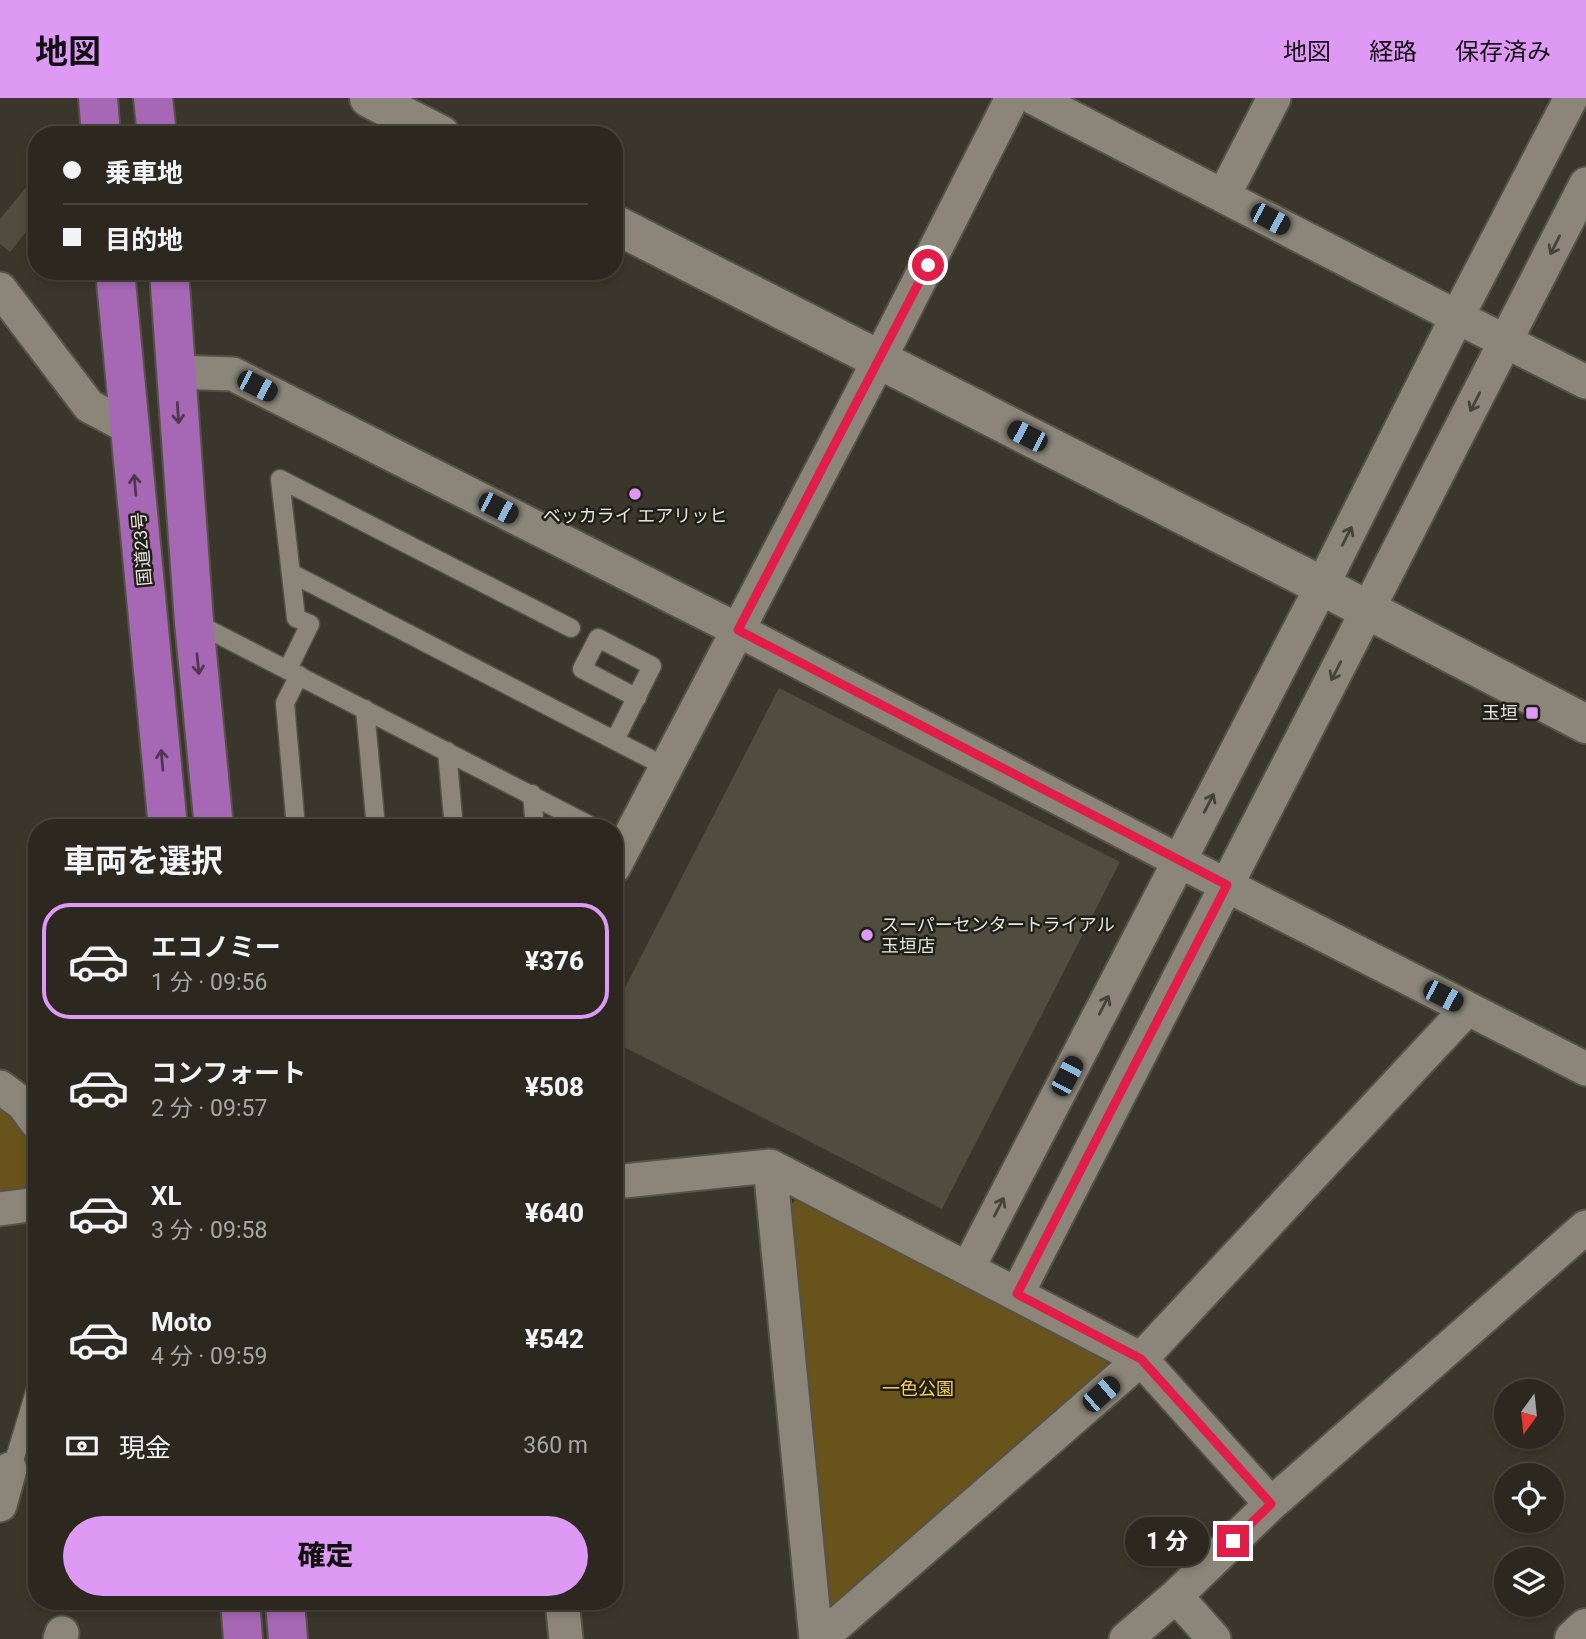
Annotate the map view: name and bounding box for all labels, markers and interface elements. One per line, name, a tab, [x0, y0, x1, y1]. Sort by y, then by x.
text: 地図	[35, 32, 101, 71]
text: 地図	[1283, 38, 1331, 66]
text: 経路	[1369, 38, 1417, 66]
text: 保存済み	[1455, 38, 1551, 66]
text: 乗車地	[105, 158, 183, 188]
car	[1247, 200, 1294, 238]
text: 目的地	[105, 225, 183, 255]
one-way arrow	[1548, 234, 1562, 254]
route start	[912, 249, 944, 281]
car	[234, 367, 281, 405]
one-way arrow	[1467, 391, 1481, 412]
one-way arrow	[172, 401, 185, 423]
car	[1004, 417, 1051, 455]
one-way arrow	[129, 474, 142, 496]
marker: ベッカライ エアリッヒ	[627, 486, 643, 502]
car	[475, 489, 522, 527]
place label: ベッカライ エアリッヒ	[543, 505, 727, 526]
street label: 国道23号	[128, 511, 155, 587]
one-way arrow	[1341, 526, 1355, 547]
one-way arrow	[192, 652, 205, 675]
one-way arrow	[1329, 660, 1343, 681]
place label: 玉垣	[1482, 702, 1518, 723]
marker: 玉垣	[1524, 705, 1540, 721]
one-way arrow	[155, 749, 168, 772]
one-way arrow	[1203, 793, 1216, 814]
text: 車両を選択	[63, 842, 223, 880]
place label: スーパーセンタートライアル 玉垣店	[881, 914, 1115, 956]
marker: スーパーセンタートライアル 玉垣店	[859, 927, 875, 943]
icon: car	[67, 930, 130, 993]
text: エコノミー	[151, 932, 281, 962]
text: ¥376	[525, 946, 584, 976]
text: 1 分 · 09:56	[151, 969, 267, 996]
car	[1420, 977, 1467, 1015]
one-way arrow	[1098, 995, 1112, 1016]
car	[1048, 1053, 1087, 1099]
icon: car	[67, 1056, 130, 1119]
text: コンフォート	[151, 1058, 306, 1088]
text: ¥508	[525, 1072, 584, 1102]
text: 2 分 · 09:57	[151, 1095, 267, 1122]
text: XL	[151, 1181, 182, 1211]
icon: car	[67, 1182, 130, 1245]
one-way arrow	[993, 1197, 1007, 1218]
text: ¥640	[525, 1198, 584, 1228]
text: 3 分 · 09:58	[151, 1217, 267, 1244]
text: Moto	[151, 1307, 212, 1337]
icon: car	[67, 1308, 130, 1371]
text: ¥542	[525, 1324, 584, 1354]
text: 4 分 · 09:59	[151, 1343, 267, 1370]
car	[1079, 1372, 1124, 1416]
park label: 一色公園	[882, 1378, 954, 1399]
north arrow	[1494, 1379, 1564, 1449]
map controls	[1494, 1379, 1564, 1617]
icon: cash	[63, 1427, 101, 1465]
text: 360 m	[523, 1432, 588, 1459]
text: 現金	[119, 1433, 171, 1463]
button: locate	[1494, 1463, 1564, 1533]
button: 確定	[63, 1516, 588, 1596]
callout: 1 分	[1124, 1516, 1208, 1566]
route end	[1217, 1525, 1249, 1557]
text: 1 分	[1146, 1528, 1188, 1555]
button: layers	[1494, 1547, 1564, 1617]

